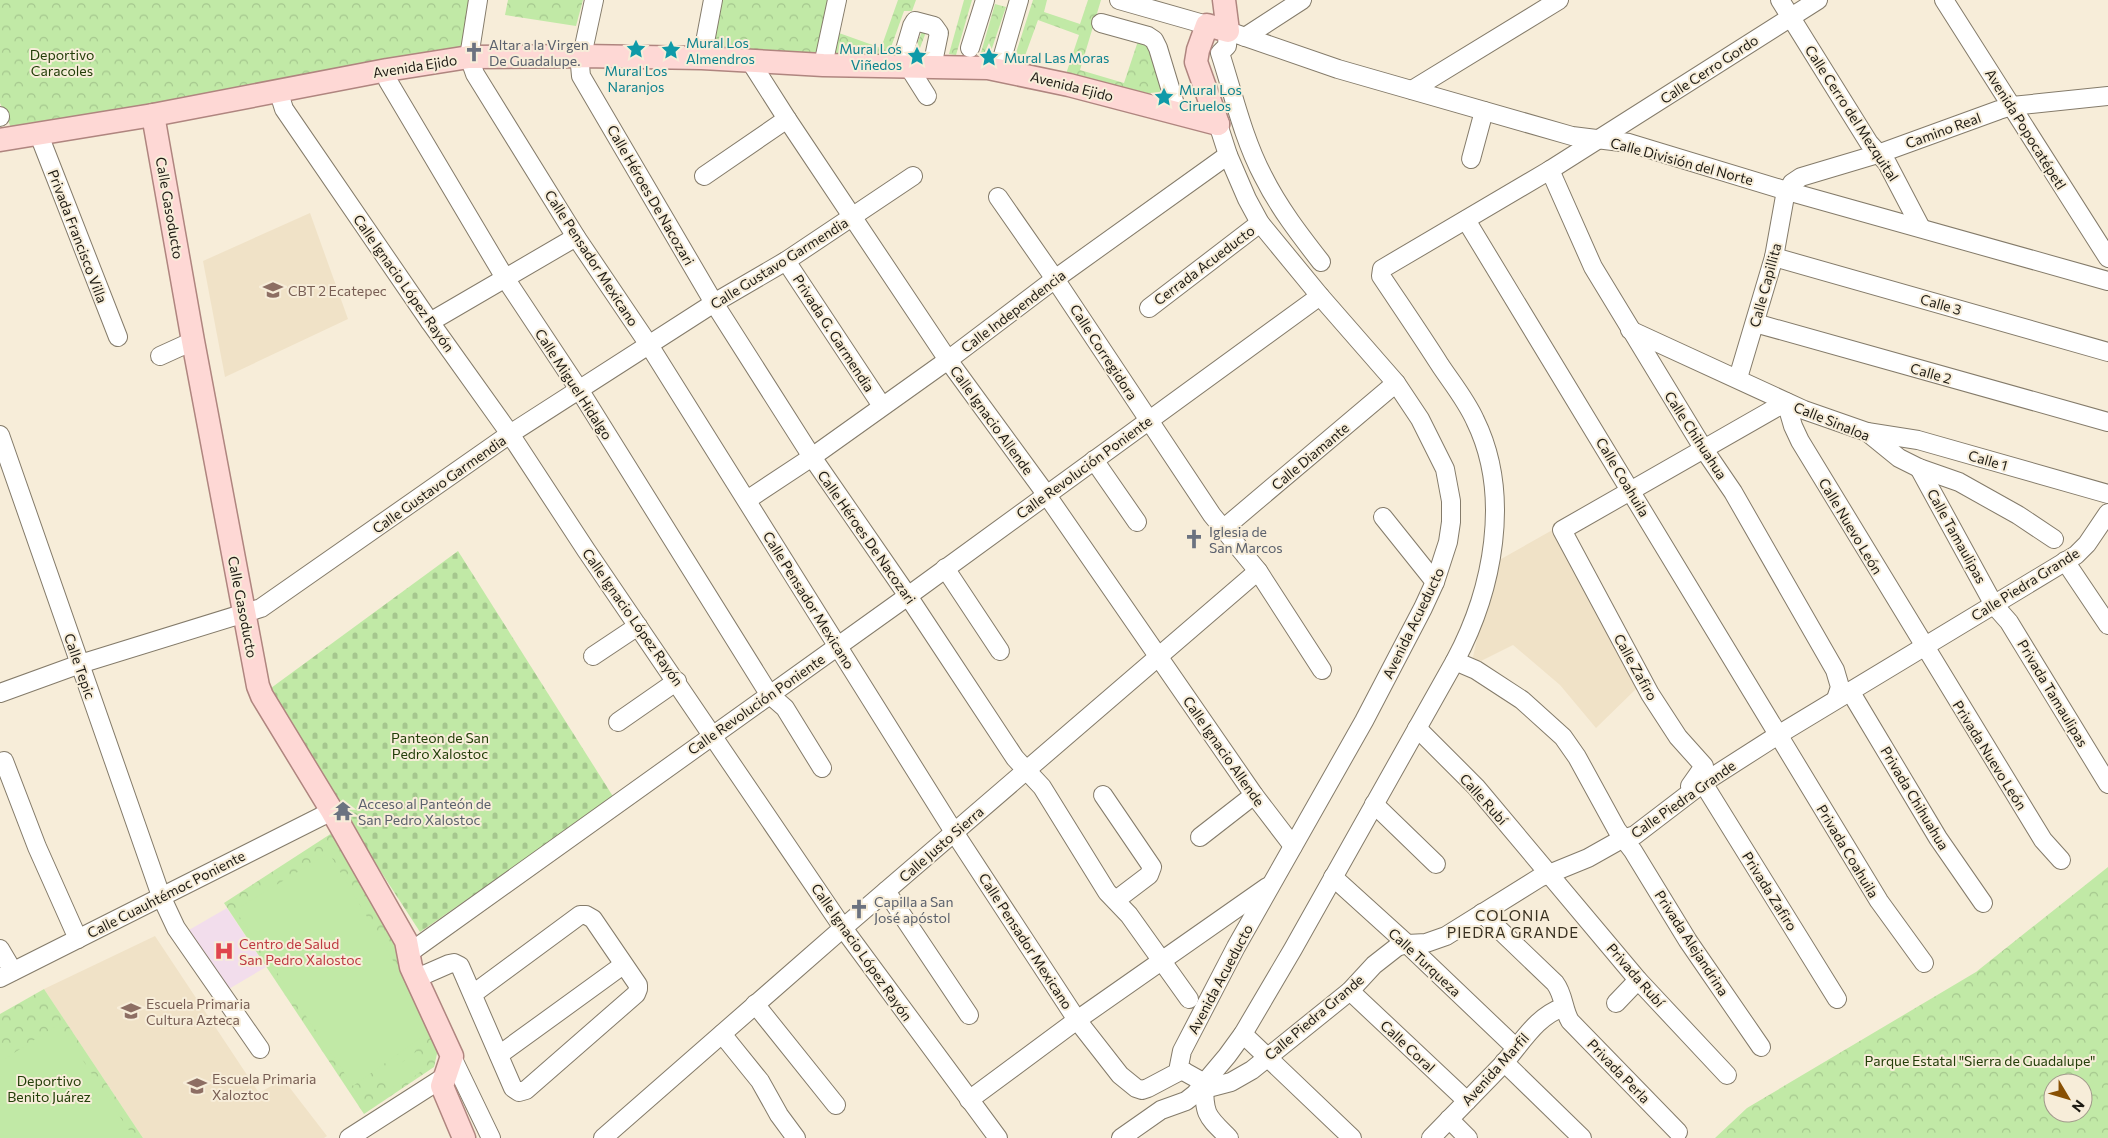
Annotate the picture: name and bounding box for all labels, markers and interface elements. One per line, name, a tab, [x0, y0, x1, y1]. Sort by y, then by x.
street label: Calle Cerro Gordo	[1657, 31, 1761, 107]
place label: Mural Los Almendros	[686, 34, 755, 67]
place label: Altar a la Virgen De Guadalupe.	[489, 36, 589, 69]
place icon: Mural Los Naranjos	[625, 38, 647, 60]
place icon: Mural Los Almendros	[660, 39, 682, 61]
place label: Mural Los Viñedos	[839, 40, 902, 73]
church icon: Altar a la Virgen De Guadalupe.	[463, 41, 485, 63]
street label: Calle Cerro del Mezquital	[1802, 42, 1902, 184]
place icon: Mural Los Viñedos	[906, 45, 928, 67]
park label: Deportivo Caracoles	[30, 46, 94, 79]
place icon: Mural Las Moras	[978, 46, 1000, 68]
place label: Mural Las Moras	[1004, 49, 1109, 66]
street label: Avenida Ejido	[372, 51, 458, 81]
place label: Mural Los Naranjos	[605, 62, 667, 95]
street label: Avenida Popocatépetl	[1982, 66, 2070, 192]
street label: Avenida Ejido	[1029, 67, 1115, 105]
place label: Mural Los Ciruelos	[1179, 81, 1242, 114]
place icon: Mural Los Ciruelos	[1153, 86, 1175, 108]
street label: Camino Real	[1903, 109, 1983, 151]
street label: Calle Héroes De Nacozari	[604, 122, 698, 268]
street label: Calle División del Norte	[1609, 134, 1755, 188]
street label: Calle Gasoducto	[153, 156, 187, 260]
street label: Privada Francisco Villa	[45, 167, 111, 305]
street label: Calle Pensador Mexicano	[542, 187, 642, 329]
street label: Calle Ignacio López Rayón	[350, 211, 458, 355]
street label: Calle Gustavo Garmendia	[707, 214, 851, 312]
street label: Cerrada Acueducto	[1150, 222, 1258, 308]
street label: Calle Capillita	[1746, 241, 1784, 329]
street label: Calle Independencia	[957, 266, 1069, 356]
street label: Privada G. Garmendia	[790, 271, 878, 395]
school or university icon: CBT 2 Ecatepec	[262, 279, 284, 301]
place label: CBT 2 Ecatepec	[288, 282, 387, 299]
street label: Calle 3	[1918, 290, 1964, 318]
street label: Calle Corregidora	[1067, 301, 1141, 403]
street label: Calle Miguel Hidalgo	[532, 325, 616, 443]
street label: Calle 2	[1909, 359, 1954, 387]
street label: Calle Ignacio Allende	[947, 362, 1037, 478]
street label: Calle Chihuahua	[1661, 388, 1731, 482]
street label: Calle Sinaloa	[1791, 398, 1873, 444]
street label: Calle Revolución Poniente	[1013, 412, 1155, 522]
street label: Calle Diamante	[1268, 419, 1352, 493]
street label: Calle Gustavo Garmendia	[369, 431, 509, 537]
street label: Calle Coahuila	[1593, 434, 1653, 520]
street label: Calle 1	[1966, 446, 2010, 474]
street label: Calle Héroes De Nacozari	[814, 467, 920, 607]
street label: Calle Nuevo León	[1816, 475, 1886, 577]
street label: Calle Tamaulipas	[1924, 486, 1990, 586]
place label: Iglesia de San Marcos	[1209, 523, 1283, 556]
street label: Calle Pensador Mexicano	[760, 528, 858, 672]
church icon: Iglesia de San Marcos	[1183, 528, 1205, 550]
street label: Calle Piedra Grande	[1968, 544, 2082, 624]
street label: Calle Ignacio López Rayón	[579, 545, 687, 689]
street label: Calle Gasoducto	[225, 555, 261, 659]
street label: Avenida Acueducto	[1379, 565, 1447, 681]
street label: Calle Tepic	[61, 631, 99, 701]
street label: Calle Zafiro	[1611, 631, 1661, 703]
street label: Privada Tamaulipas	[2014, 636, 2092, 750]
street label: Calle Revolución Poniente	[684, 650, 828, 758]
street label: Calle Ignacio Allende	[1180, 693, 1268, 809]
street label: Privada Nuevo León	[1949, 697, 2031, 813]
park label: Panteon de San Pedro Xalostoc	[391, 729, 489, 762]
street label: Privada Chihuahua	[1877, 743, 1953, 853]
street label: Calle Piedra Grande	[1627, 756, 1739, 842]
street label: Calle Rubí	[1457, 770, 1512, 828]
place label: Acceso al Panteón de San Pedro Xalostoc	[358, 795, 491, 828]
temple icon: Acceso al Panteón de San Pedro Xalostoc	[332, 800, 354, 822]
street label: Privada Coahuila	[1813, 801, 1883, 901]
street label: Calle Justo Sierra	[895, 803, 987, 885]
street label: Calle Cuauhtémoc Poniente	[84, 847, 248, 941]
street label: Privada Zafiro	[1739, 848, 1801, 934]
street label: Calle Pensador Mexicano	[976, 870, 1076, 1012]
street label: Calle Ignacio López Rayón	[808, 880, 916, 1024]
street label: Privada Alejandrina	[1651, 887, 1733, 999]
place label: Capilla a San José apóstol	[874, 893, 953, 926]
church icon: Capilla a San José apóstol	[848, 898, 870, 920]
district label: COLONIA PIEDRA GRANDE	[1447, 906, 1579, 941]
street label: Avenida Acueducto	[1184, 921, 1256, 1037]
street label: Calle Turqueza	[1385, 924, 1465, 1000]
place label: Centro de Salud San Pedro Xalostoc	[239, 935, 362, 968]
street label: Privada Rubí	[1604, 939, 1669, 1011]
hospital icon: Centro de Salud San Pedro Xalostoc	[213, 940, 235, 962]
street label: Calle Piedra Grande	[1261, 971, 1367, 1063]
place label: Escuela Primaria Cultura Azteca	[146, 995, 250, 1028]
school or university icon: Escuela Primaria Cultura Azteca	[120, 1000, 142, 1022]
street label: Calle Coral	[1377, 1016, 1439, 1076]
street label: Avenida Marfil	[1458, 1029, 1532, 1109]
street label: Privada Perla	[1584, 1035, 1654, 1107]
park label: Parque Estatal "Sierra de Guadalupe"	[1864, 1052, 2096, 1069]
place label: Escuela Primaria Xaloztoc	[212, 1070, 316, 1103]
park label: Deportivo Benito Juárez	[7, 1072, 91, 1105]
north arrow	[2043, 1073, 2093, 1123]
school or university icon: Escuela Primaria Xaloztoc	[186, 1075, 208, 1097]
text: N	[2069, 1097, 2089, 1116]

